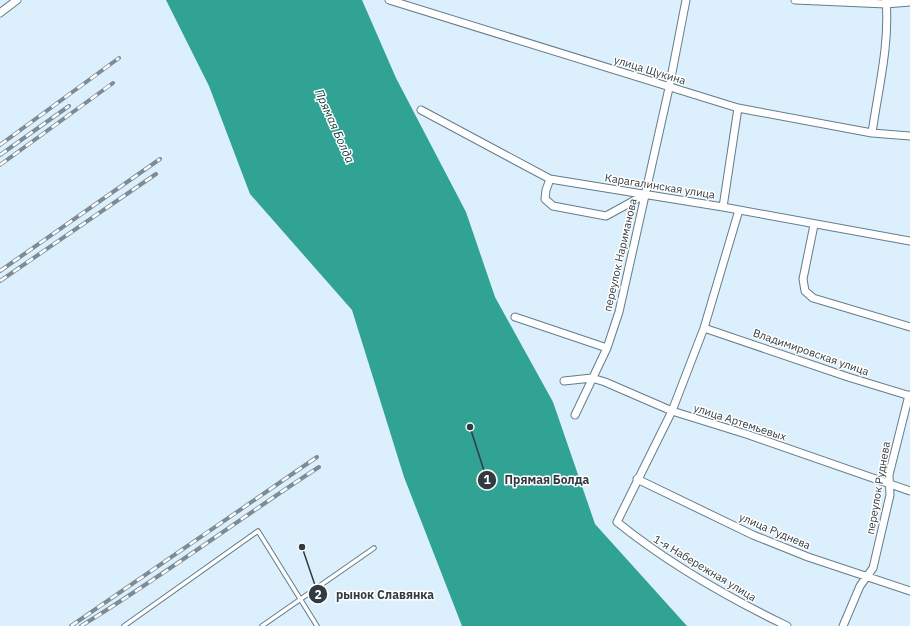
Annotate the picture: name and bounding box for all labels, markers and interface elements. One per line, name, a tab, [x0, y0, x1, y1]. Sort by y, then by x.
street label: улица Щукина	[612, 52, 688, 88]
water label: Прямая Болда	[312, 87, 358, 165]
street label: Карагалинская улица	[604, 170, 716, 202]
street label: переулок Нариманова	[600, 197, 640, 313]
street label: Владимировская улица	[751, 326, 871, 378]
street label: улица Артемьевых	[692, 400, 788, 444]
street label: переулок Руднева	[863, 440, 893, 536]
callout: Прямая Болда	[477, 468, 598, 492]
text: 1	[483, 472, 491, 487]
text: Прямая Болда	[505, 472, 590, 487]
street label: улица Руднева	[737, 510, 813, 552]
street label: 1-я Набережная улица	[651, 532, 759, 604]
callout: рынок Славянка	[308, 582, 442, 606]
text: 2	[314, 587, 322, 602]
text: рынок Славянка	[336, 587, 434, 602]

